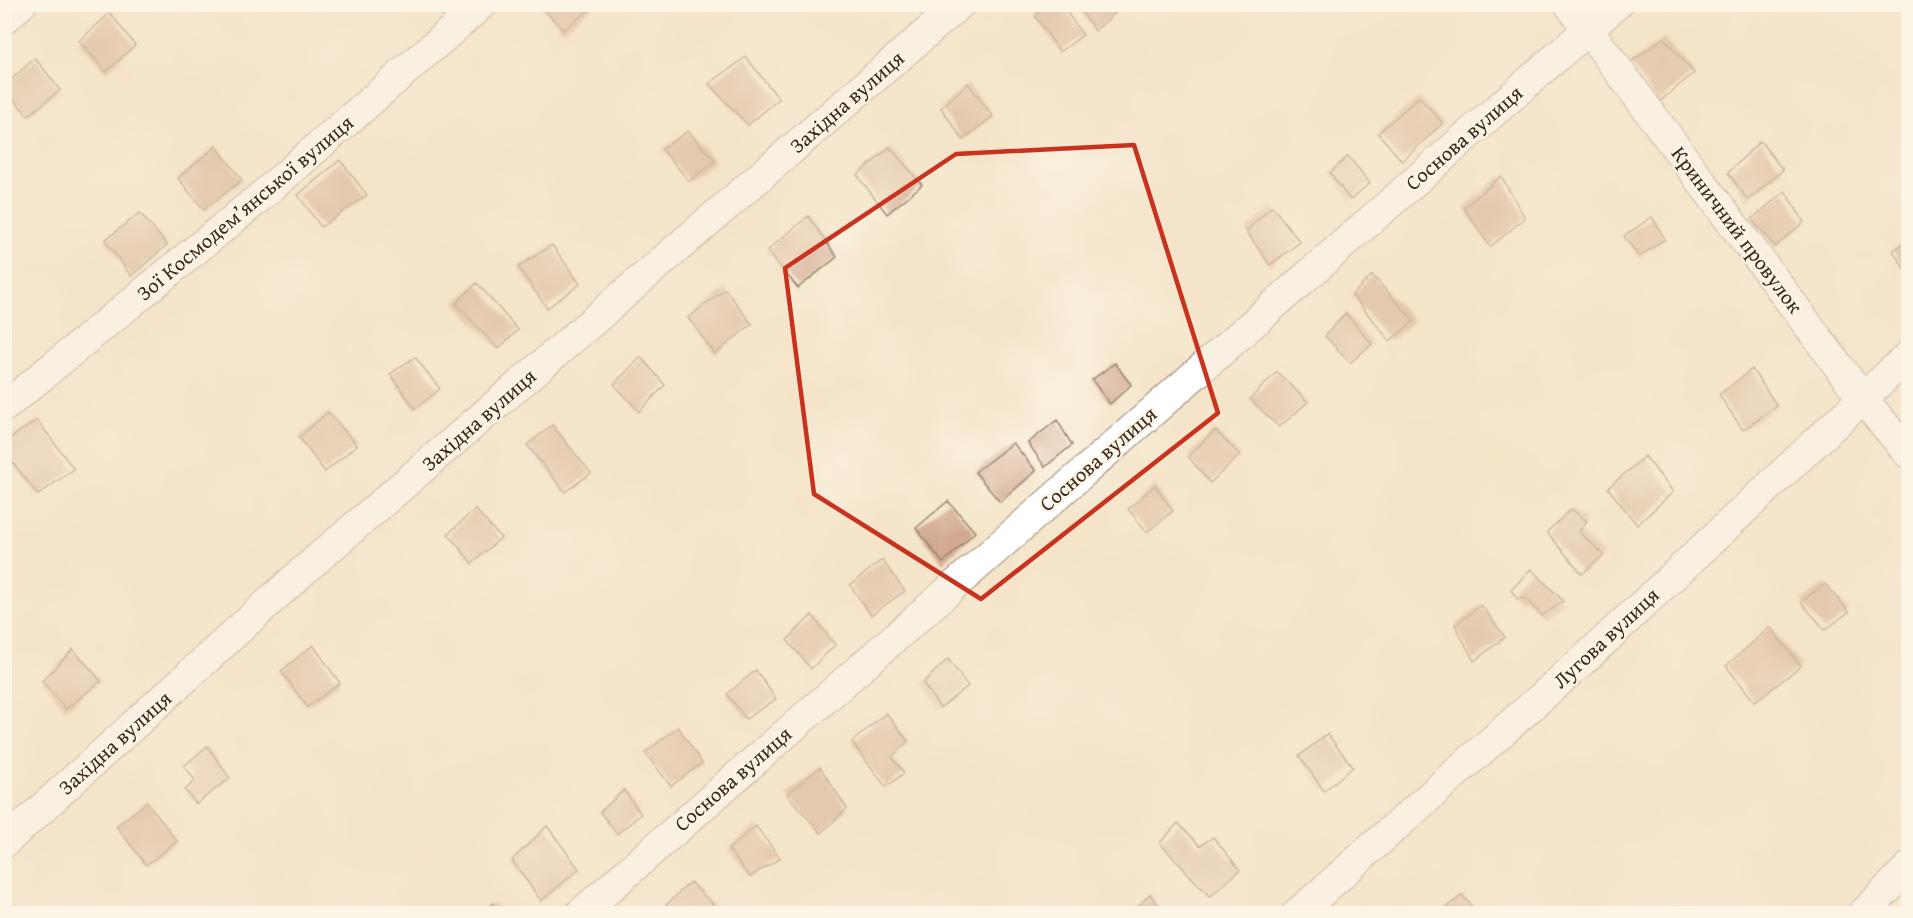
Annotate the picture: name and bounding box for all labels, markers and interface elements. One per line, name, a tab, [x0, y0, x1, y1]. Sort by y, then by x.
street label: Західна вулиця	[782, 43, 911, 160]
street label: Соснова вулиця	[1398, 78, 1529, 197]
street label: Зої Космодем’янської вулиця	[129, 107, 360, 308]
street label: Криничний провулок	[1664, 140, 1811, 320]
street label: Західна вулиця	[414, 361, 543, 478]
street label: Соснова вулиця	[1032, 399, 1163, 518]
street label: Лугова вулиця	[1545, 580, 1666, 695]
street label: Західна вулиця	[51, 683, 179, 802]
street label: Соснова вулиця	[667, 719, 798, 838]

